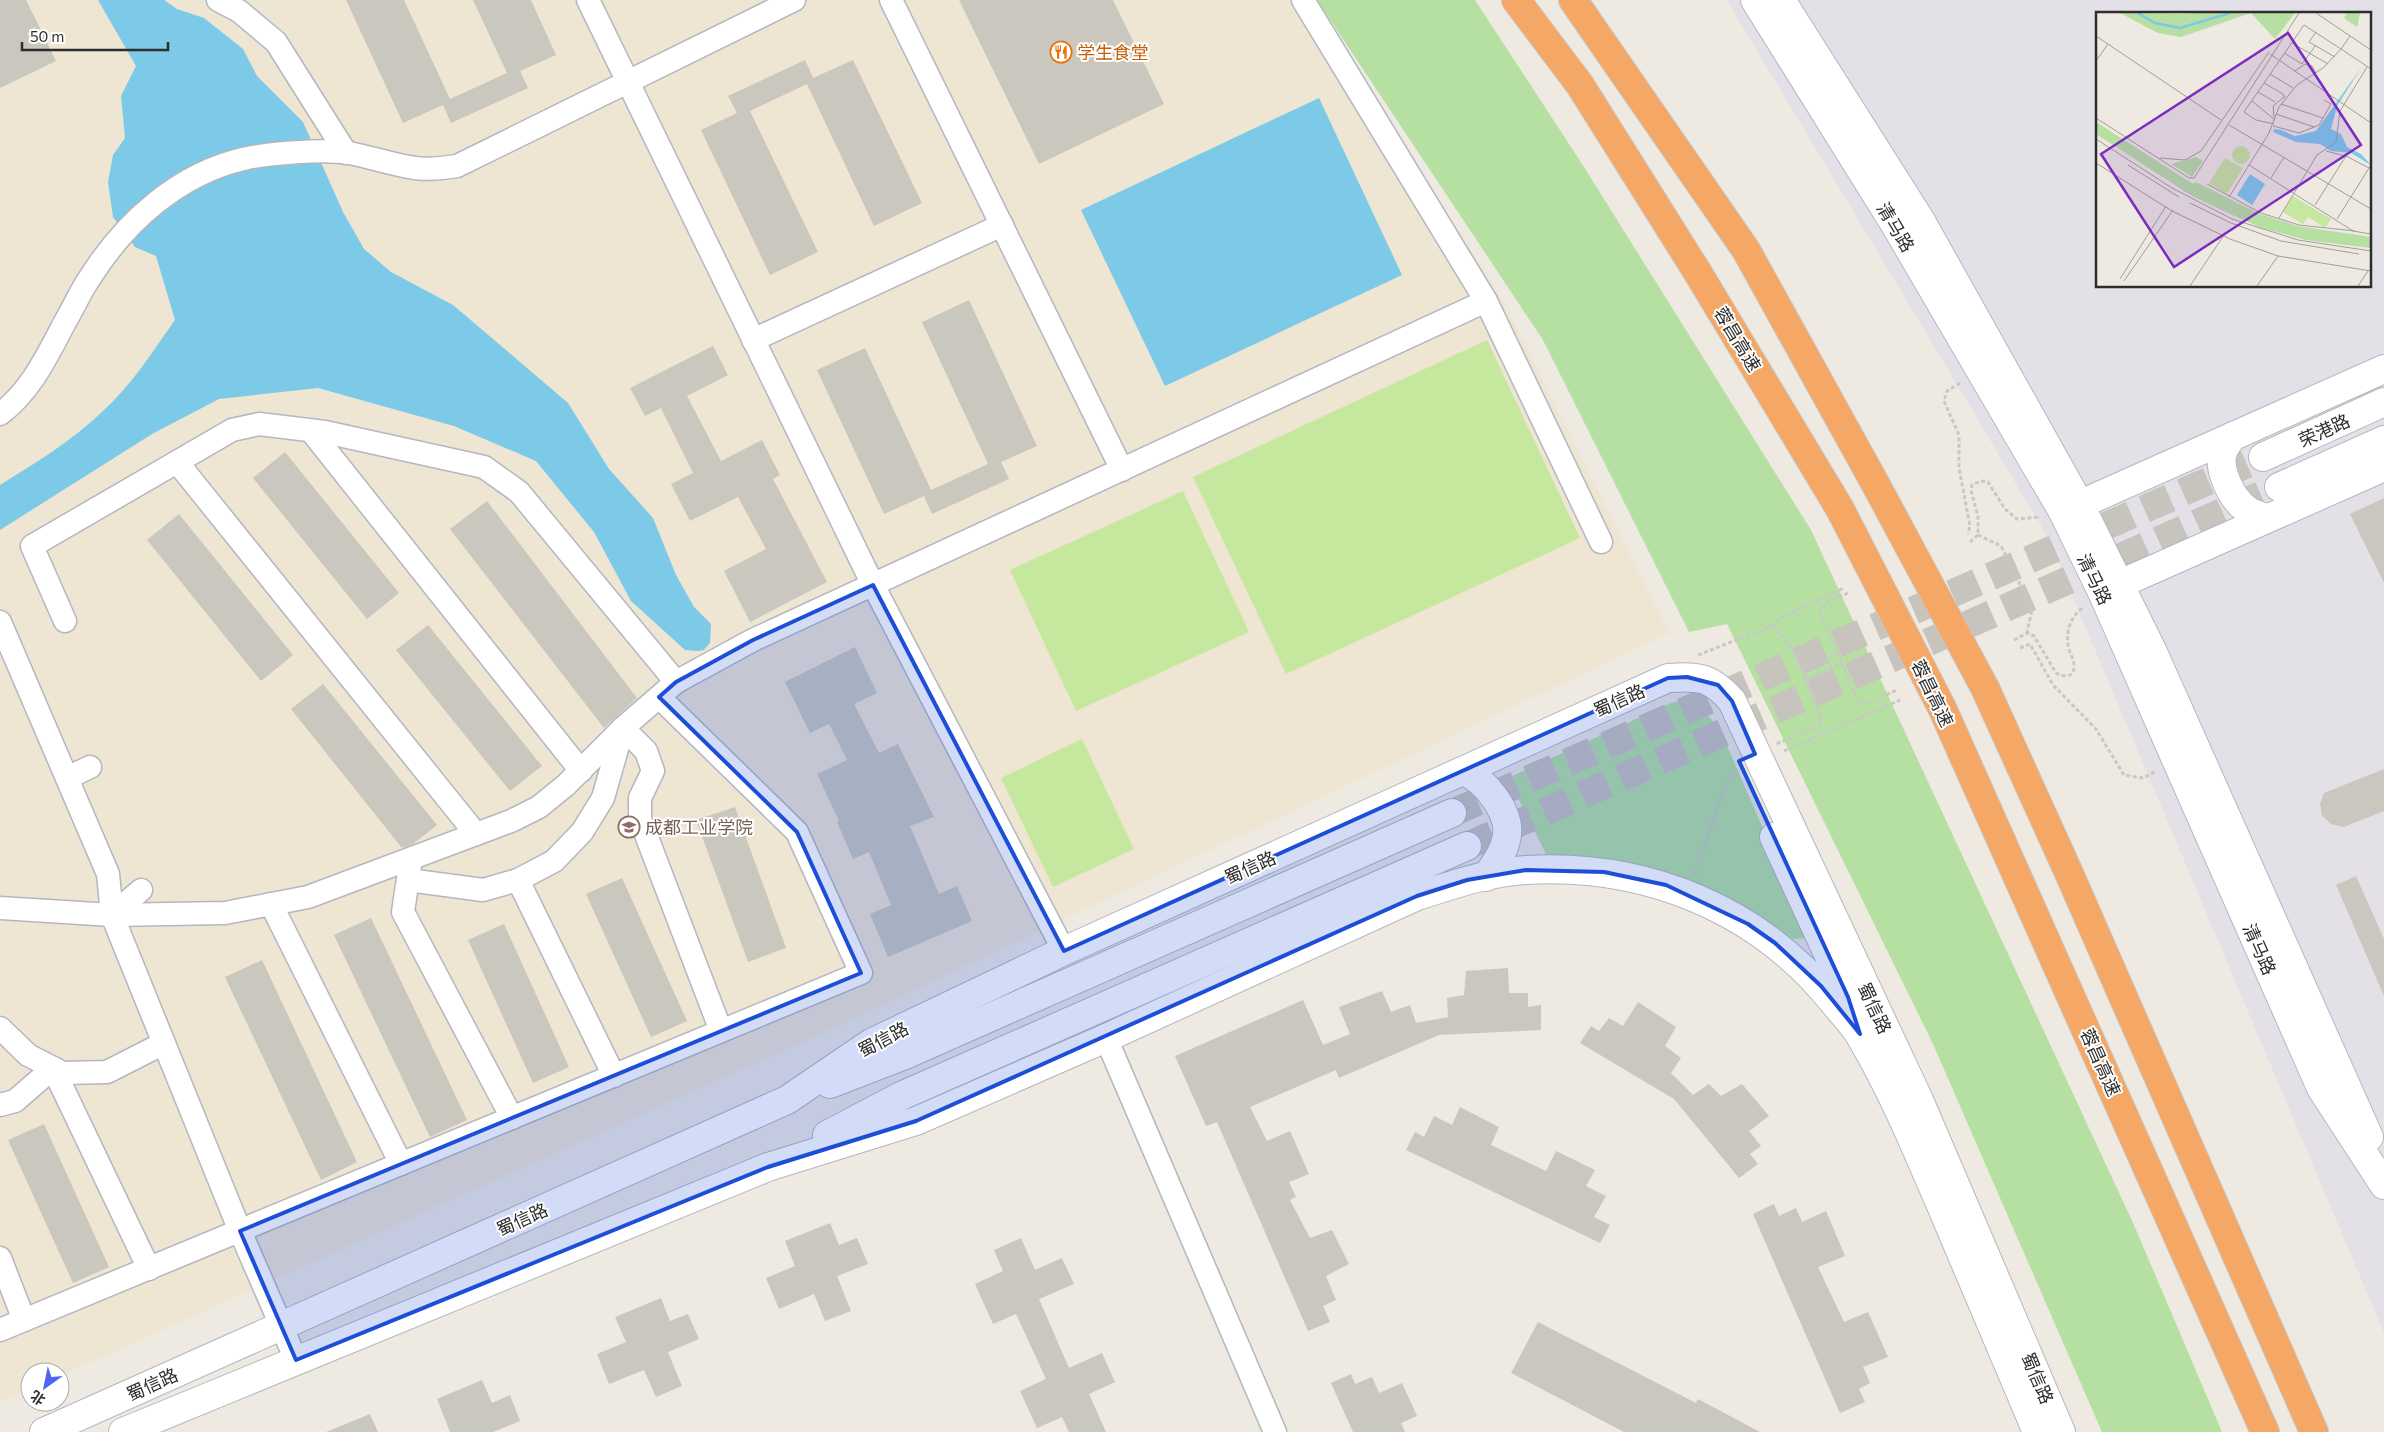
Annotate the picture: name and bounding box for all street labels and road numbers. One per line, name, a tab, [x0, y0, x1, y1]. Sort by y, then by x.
street label: 清马路	[1873, 198, 1919, 256]
street label: 蓉昌高速	[1710, 302, 1766, 376]
street label: 荣港路	[2295, 409, 2353, 451]
street label: 清马路	[2073, 550, 2117, 608]
street label: 蓉昌高速	[1907, 656, 1959, 730]
street label: 蜀信路	[1590, 679, 1648, 721]
street label: 蜀信路	[1221, 846, 1279, 888]
street label: 清马路	[2239, 920, 2281, 978]
street label: 蜀信路	[1854, 979, 1896, 1037]
street label: 蜀信路	[854, 1017, 912, 1061]
street label: 蓉昌高速	[2076, 1025, 2126, 1099]
street label: 蜀信路	[493, 1198, 551, 1240]
street label: 蜀信路	[2017, 1349, 2059, 1407]
street label: 蜀信路	[123, 1363, 181, 1405]

